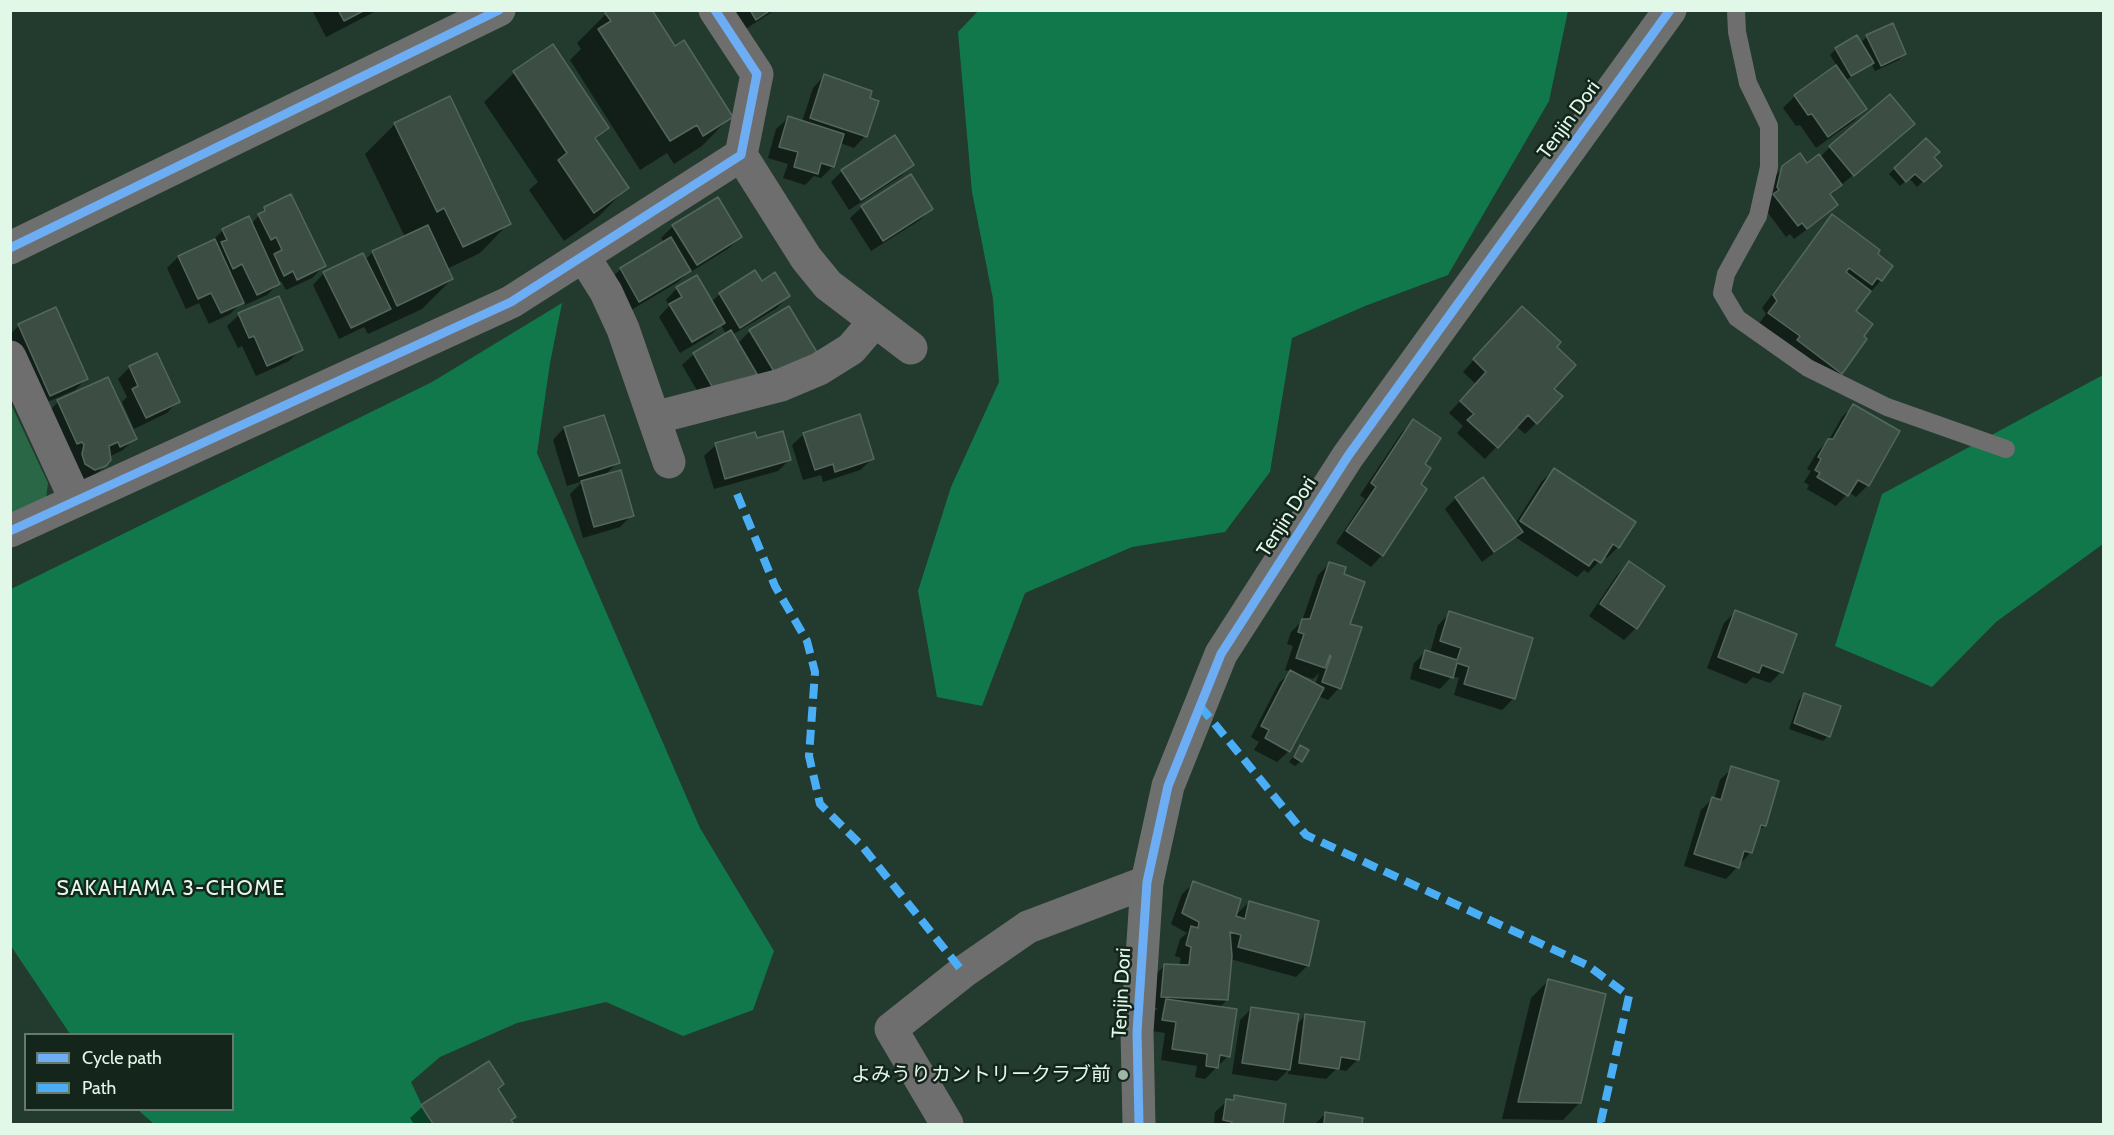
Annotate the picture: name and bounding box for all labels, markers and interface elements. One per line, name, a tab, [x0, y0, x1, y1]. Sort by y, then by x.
street label: Tenjin Dori	[1533, 76, 1605, 164]
street label: Tenjin Dori	[1252, 472, 1322, 562]
district label: SAKAHAMA 3-CHOME	[56, 876, 286, 902]
street label: Tenjin Dori	[1108, 947, 1136, 1039]
legend	[24, 1033, 234, 1111]
text: Cycle path	[82, 1047, 162, 1069]
place label: よみうりカントリークラブ前	[851, 1063, 1111, 1087]
marker: よみうりカントリークラブ前	[1116, 1068, 1130, 1082]
text: Path	[82, 1077, 116, 1099]

